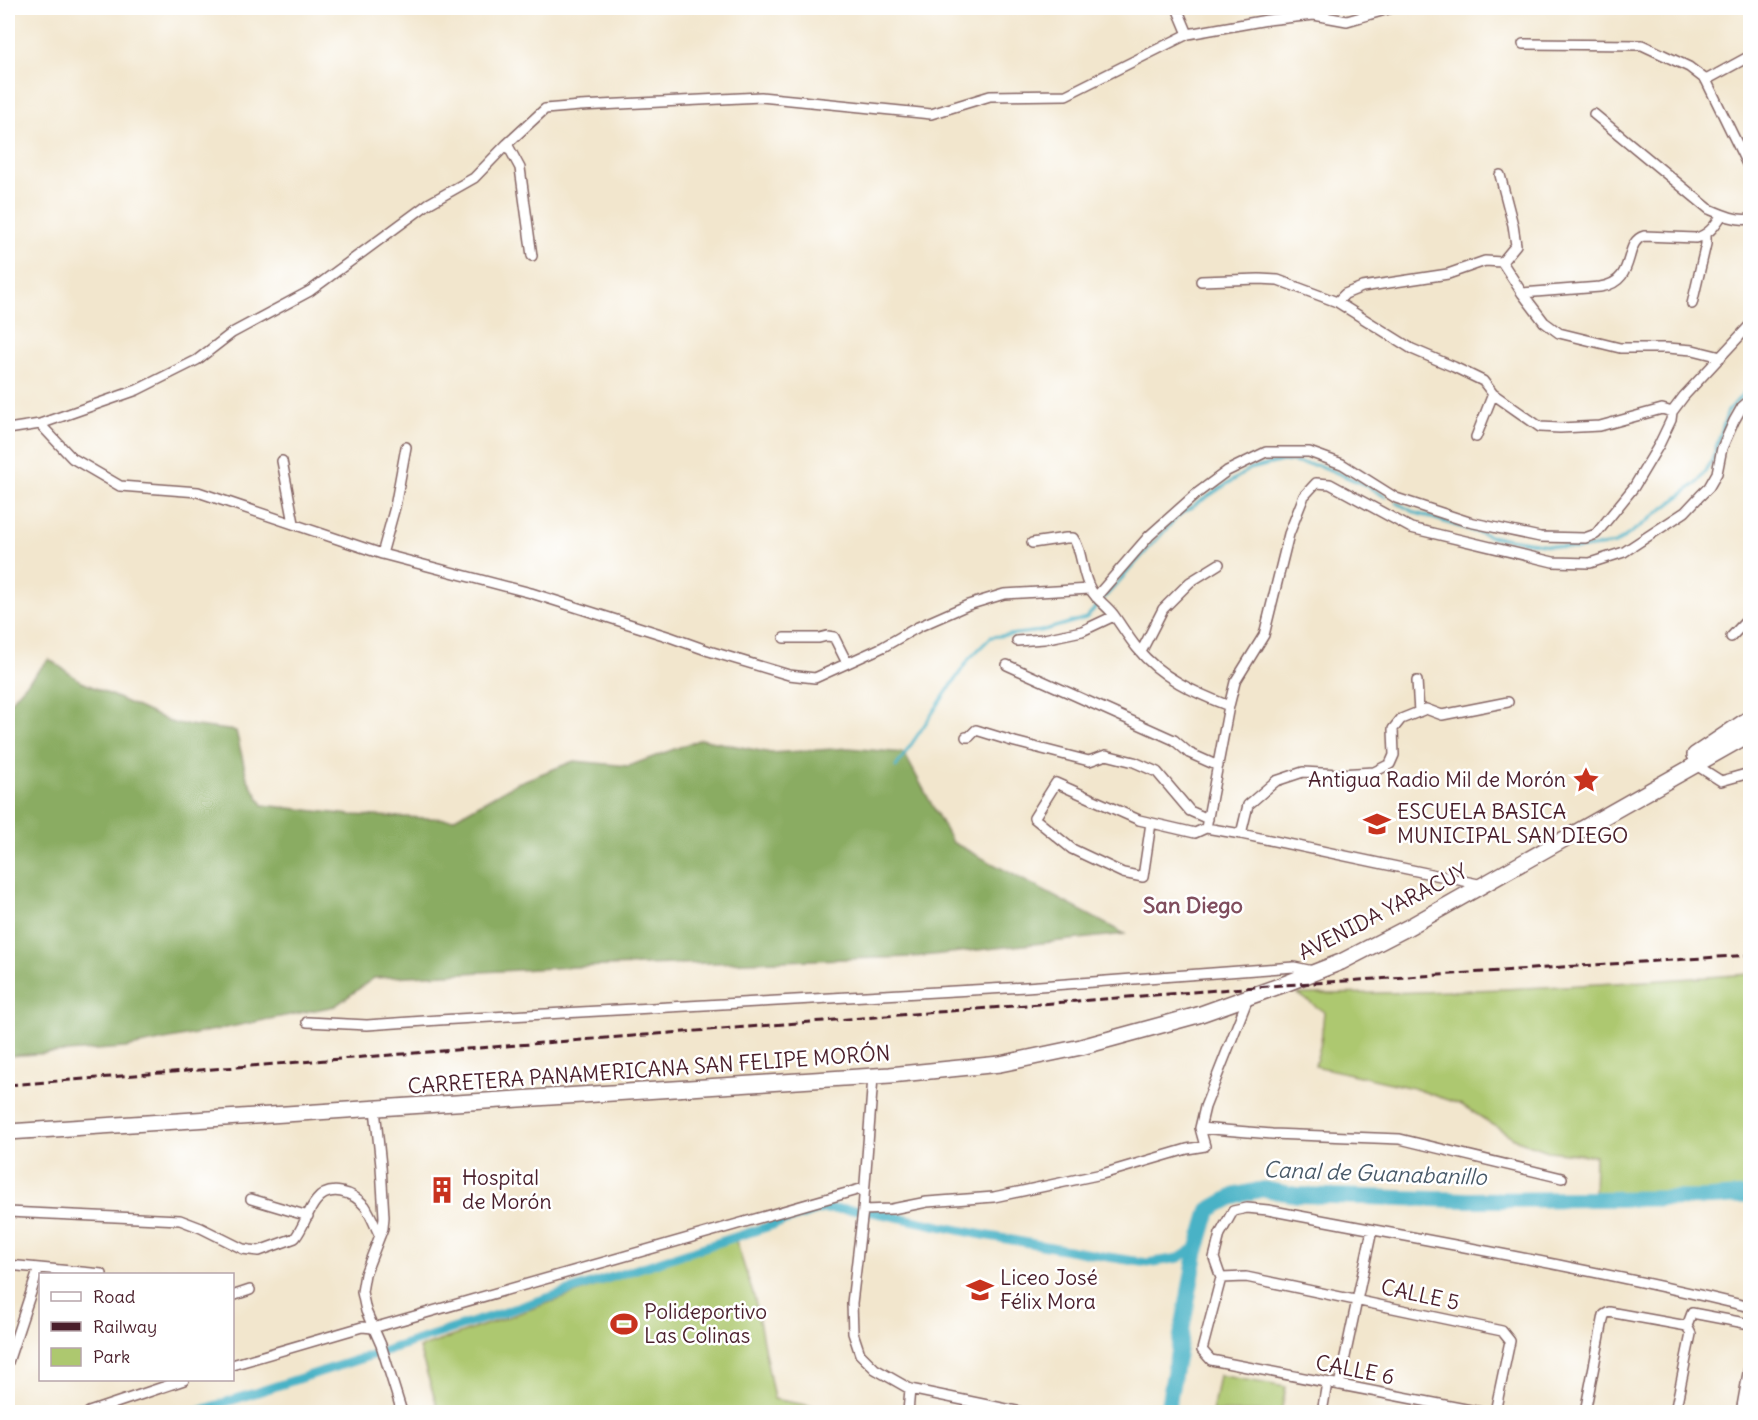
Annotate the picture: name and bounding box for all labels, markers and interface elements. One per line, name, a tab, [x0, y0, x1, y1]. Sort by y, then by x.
place icon: Antigua Radio Mil de Morón	[1571, 765, 1601, 795]
place label: Antigua Radio Mil de Morón	[1308, 766, 1566, 793]
place label: ESCUELA BASICA MUNICIPAL SAN DIEGO	[1397, 798, 1628, 849]
school or university icon: ESCUELA BASICA MUNICIPAL SAN DIEGO	[1362, 809, 1392, 839]
street label: AVENIDA YARACUY	[1294, 857, 1472, 966]
district label: San Diego	[1143, 891, 1243, 919]
street label: CARRETERA PANAMERICANA SAN FELIPE MORÓN	[407, 1039, 891, 1100]
water label: Canal de Guanabanillo	[1263, 1155, 1489, 1191]
place label: Hospital de Morón	[462, 1164, 552, 1215]
building icon: Hospital de Morón	[427, 1175, 457, 1205]
place label: Liceo José Félix Mora	[1000, 1264, 1098, 1315]
legend	[39, 1273, 234, 1381]
street label: CALLE 5	[1378, 1273, 1462, 1316]
school or university icon: Liceo José Félix Mora	[965, 1275, 995, 1305]
text: Road	[93, 1285, 136, 1308]
place label: Polideportivo Las Colinas	[644, 1298, 767, 1349]
sports icon: Polideportivo Las Colinas	[609, 1309, 639, 1339]
text: Railway	[93, 1315, 157, 1338]
text: Park	[93, 1345, 130, 1368]
street label: CALLE 6	[1313, 1349, 1397, 1390]

